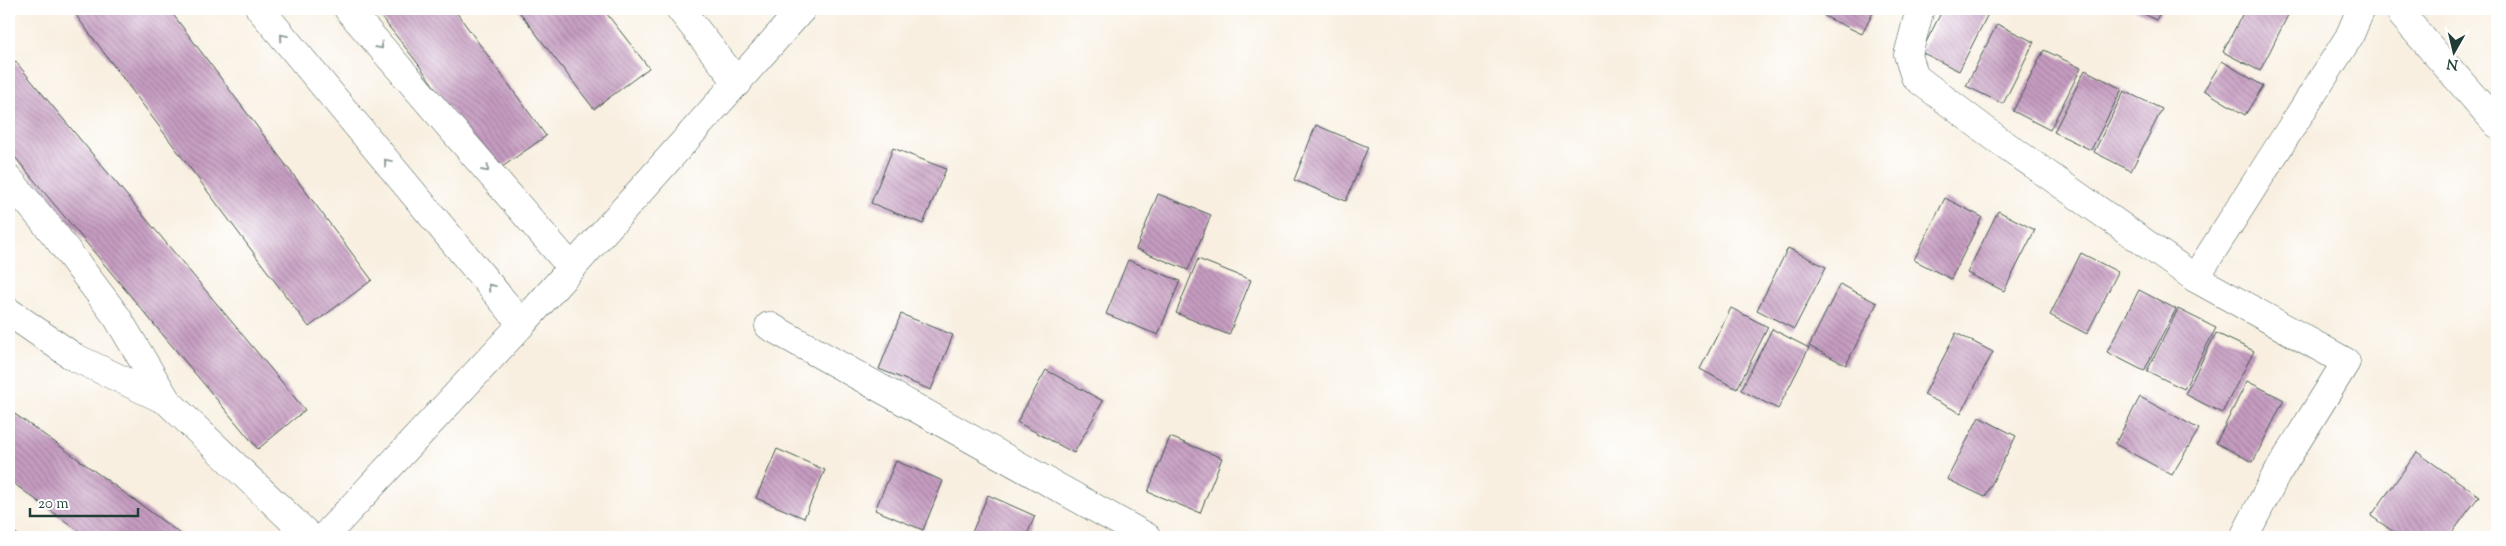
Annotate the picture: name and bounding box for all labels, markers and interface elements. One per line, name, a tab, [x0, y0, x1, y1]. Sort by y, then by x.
north arrow	[2428, 28, 2478, 78]
one-way arrow	[281, 34, 289, 43]
one-way arrow	[374, 40, 383, 49]
text: N	[2446, 52, 2459, 74]
one-way arrow	[384, 159, 393, 168]
one-way arrow	[480, 163, 489, 172]
one-way arrow	[488, 283, 497, 292]
scale bar	[30, 486, 138, 518]
text: 20 m	[38, 494, 69, 515]

